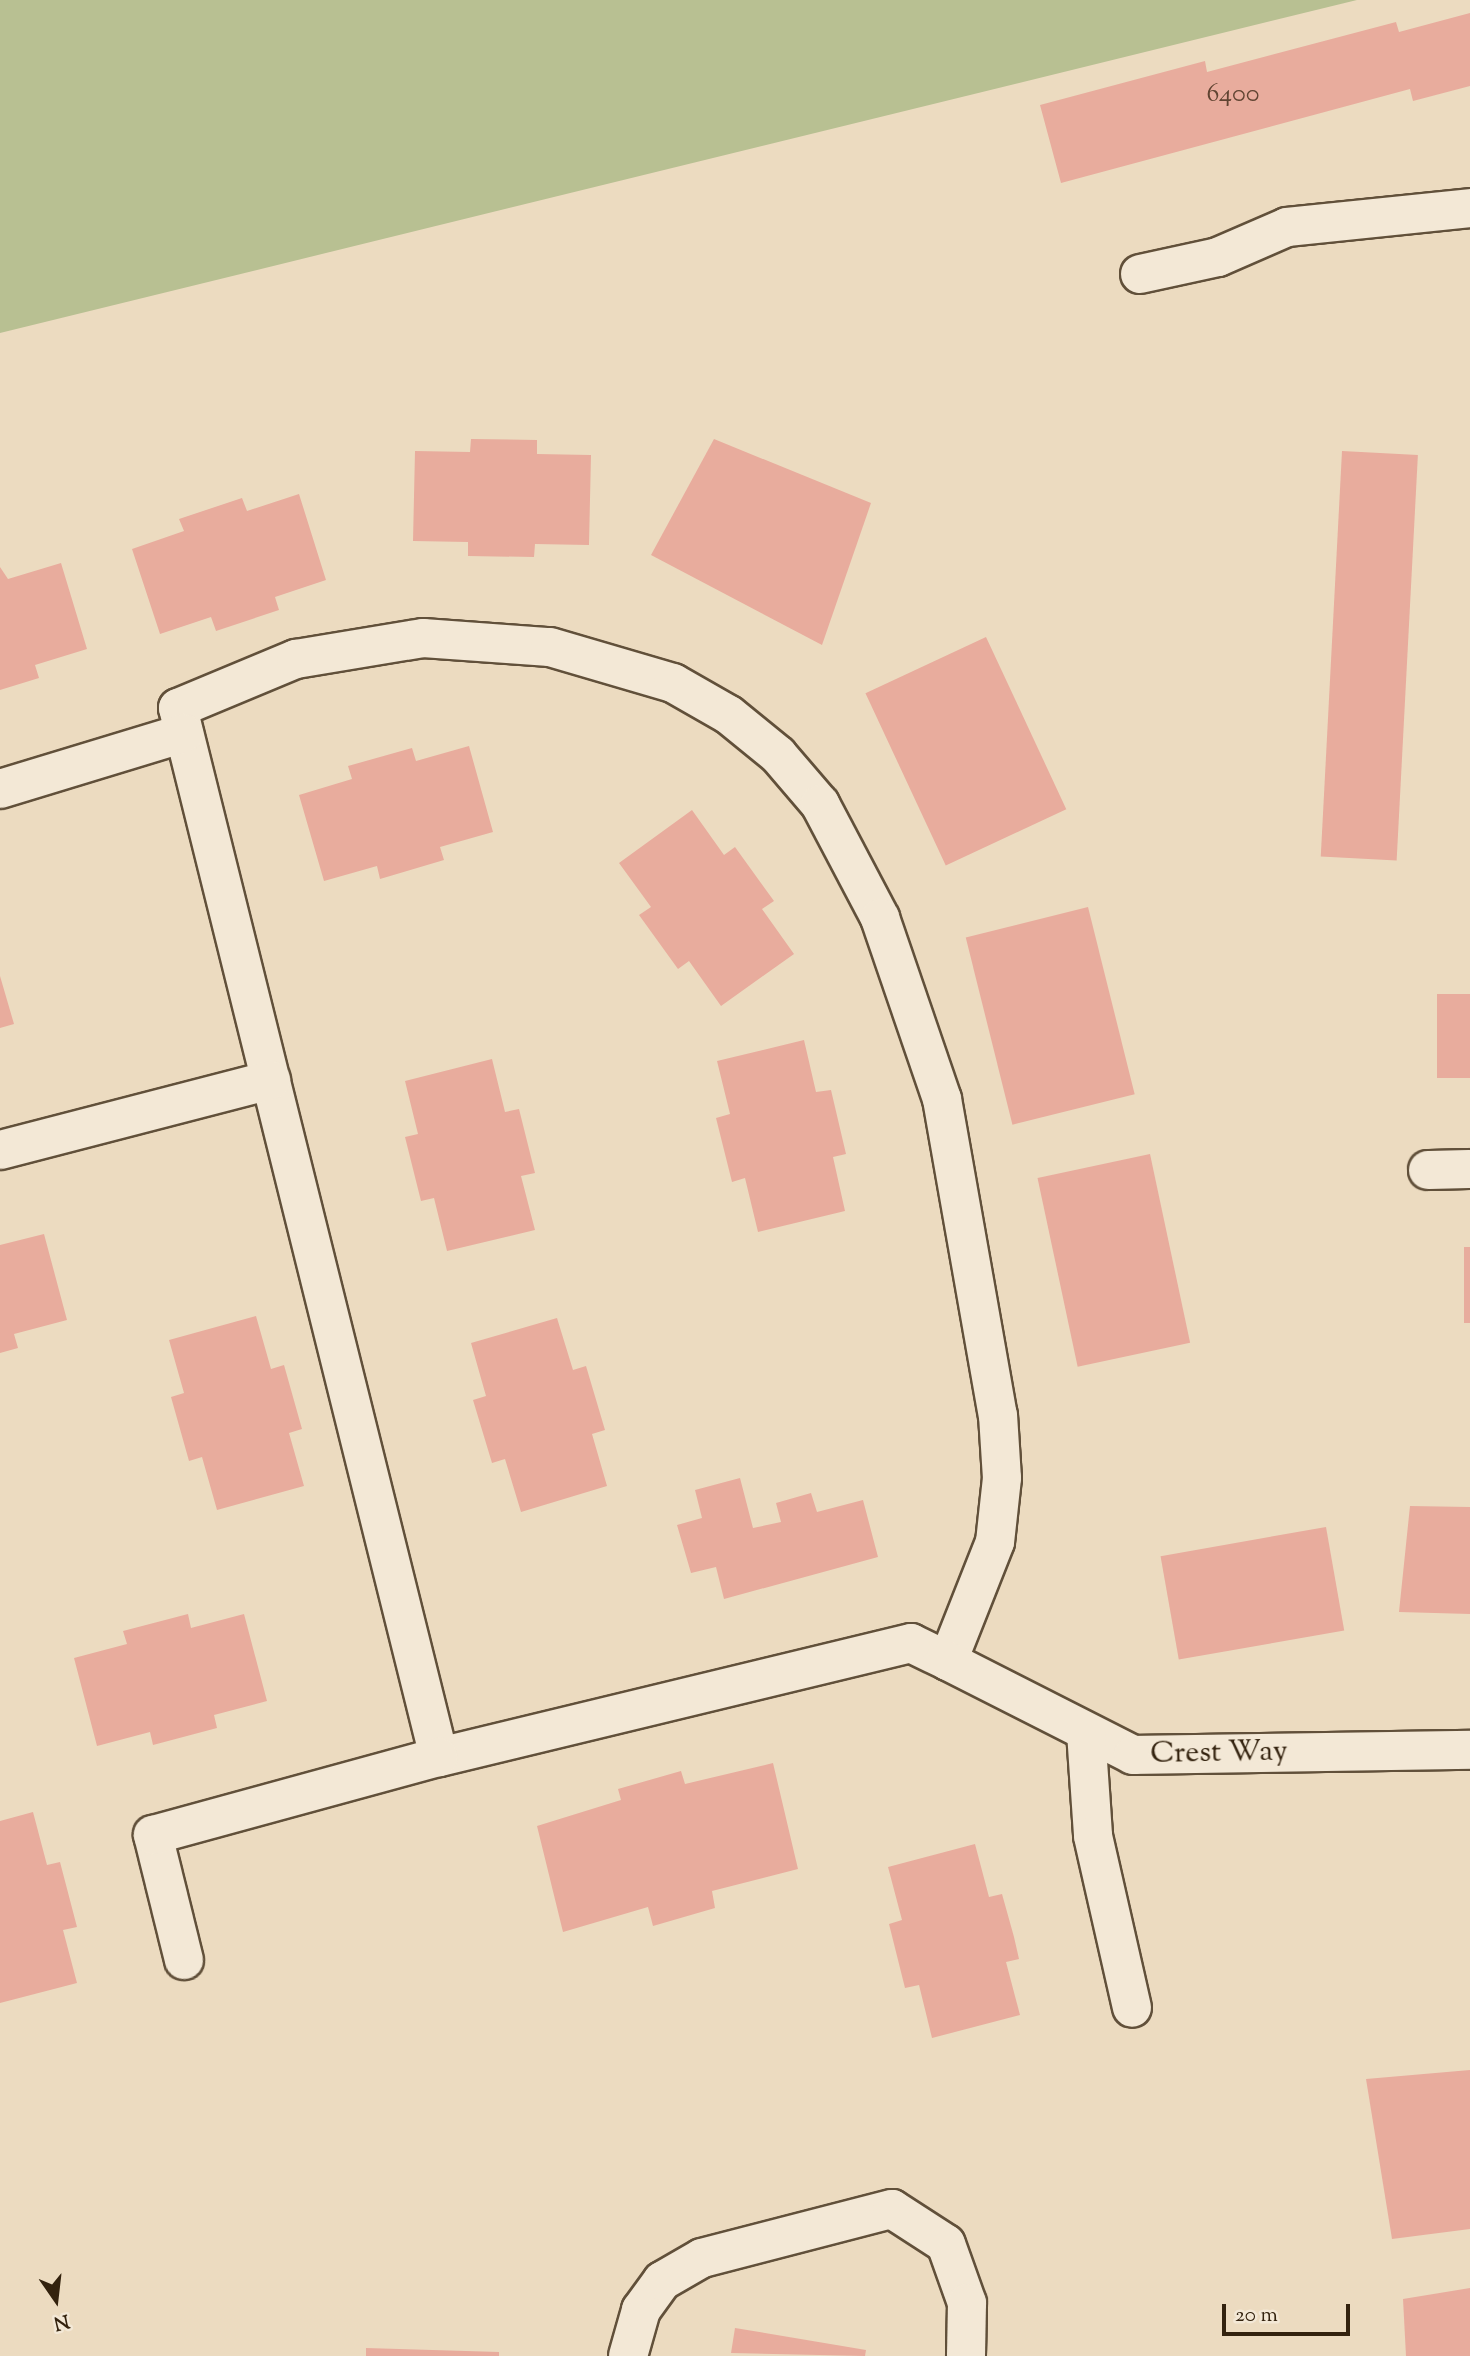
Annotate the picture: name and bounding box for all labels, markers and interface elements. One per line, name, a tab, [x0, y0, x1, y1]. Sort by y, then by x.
house number: 6400	[1207, 79, 1259, 111]
street label: Crest Way	[1150, 1735, 1288, 1773]
north arrow	[21, 2265, 91, 2335]
scale bar	[1225, 2290, 1353, 2334]
text: 20 m	[1235, 2301, 1278, 2331]
text: N	[51, 2306, 72, 2336]

